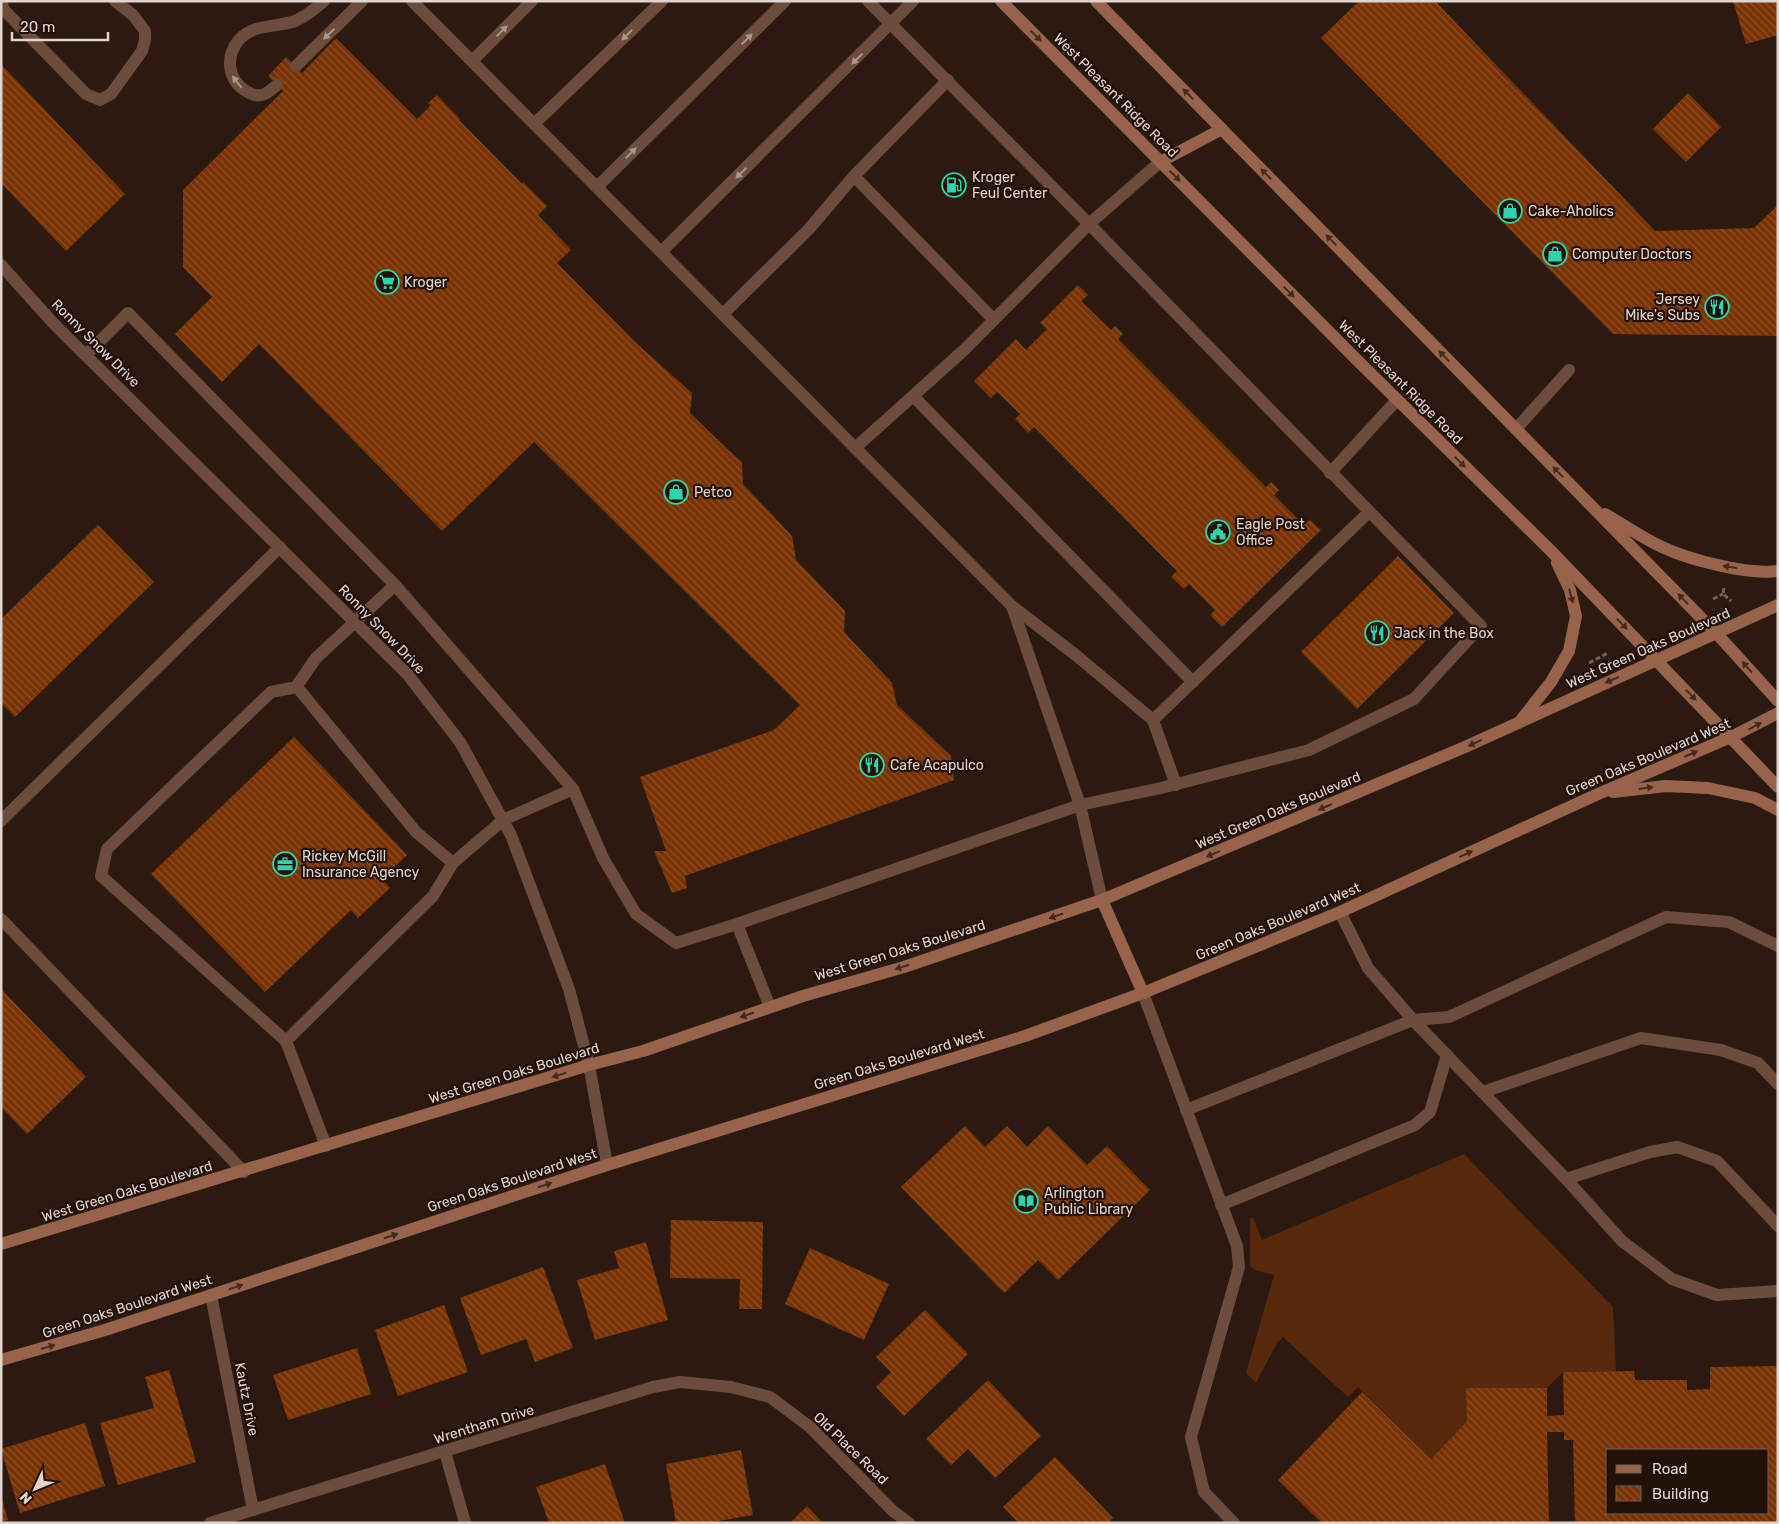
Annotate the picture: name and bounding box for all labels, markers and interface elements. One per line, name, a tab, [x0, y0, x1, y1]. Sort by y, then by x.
scale bar	[12, 10, 109, 42]
text: 20 m	[20, 18, 55, 36]
one-way arrow	[496, 25, 508, 37]
one-way arrow	[323, 28, 335, 40]
one-way arrow	[621, 29, 633, 41]
one-way arrow	[1029, 30, 1041, 42]
street label: West Pleasant Ridge Road	[1050, 30, 1181, 161]
one-way arrow	[741, 33, 753, 45]
one-way arrow	[851, 53, 863, 65]
one-way arrow	[232, 75, 242, 89]
one-way arrow	[1182, 88, 1194, 100]
one-way arrow	[625, 147, 637, 159]
one-way arrow	[735, 167, 747, 179]
one-way arrow	[1260, 168, 1272, 180]
place label: Kroger Feul Center	[972, 169, 1048, 202]
one-way arrow	[1168, 170, 1180, 182]
fuel station icon: Kroger Feul Center	[941, 172, 967, 198]
shop icon: Cake-Aholics	[1497, 198, 1523, 224]
place label: Cake-Aholics	[1528, 203, 1614, 220]
one-way arrow	[1325, 234, 1337, 246]
shop icon: Computer Doctors	[1542, 241, 1568, 267]
place label: Computer Doctors	[1572, 246, 1692, 263]
supermarket icon: Kroger	[374, 269, 400, 295]
place label: Kroger	[404, 274, 448, 291]
one-way arrow	[1283, 286, 1295, 298]
place label: Jersey Mike's Subs	[1625, 291, 1700, 324]
restaurant icon: Jersey Mike's Subs	[1704, 294, 1730, 320]
street label: Ronny Snow Drive	[48, 296, 143, 391]
street label: West Pleasant Ridge Road	[1335, 317, 1466, 448]
one-way arrow	[1439, 350, 1451, 362]
one-way arrow	[1454, 456, 1466, 468]
one-way arrow	[1552, 466, 1564, 478]
shop icon: Petco	[663, 479, 689, 505]
place label: Petco	[694, 484, 732, 501]
place label: Eagle Post Office	[1236, 516, 1305, 549]
public building icon: Eagle Post Office	[1205, 519, 1231, 545]
one-way arrow	[1721, 563, 1737, 571]
street label: Ronny Snow Drive	[335, 581, 429, 678]
one-way arrow	[1567, 588, 1575, 603]
one-way arrow	[1677, 594, 1689, 606]
street label: West Green Oaks Boulevard	[1564, 605, 1733, 692]
one-way arrow	[1616, 618, 1628, 630]
restaurant icon: Jack in the Box	[1364, 620, 1390, 646]
place label: Jack in the Box	[1394, 625, 1494, 642]
one-way arrow	[1741, 662, 1753, 674]
one-way arrow	[1605, 677, 1619, 685]
one-way arrow	[1685, 689, 1697, 701]
street label: Green Oaks Boulevard West	[1563, 715, 1734, 800]
one-way arrow	[1747, 722, 1762, 730]
one-way arrow	[1467, 739, 1482, 747]
one-way arrow	[1684, 750, 1698, 758]
restaurant icon: Cafe Acapulco	[859, 752, 885, 778]
place label: Cafe Acapulco	[890, 757, 984, 774]
street label: West Green Oaks Boulevard	[1193, 768, 1363, 853]
one-way arrow	[1638, 784, 1654, 792]
one-way arrow	[1318, 803, 1332, 811]
place label: Rickey McGill Insurance Agency	[302, 848, 419, 881]
one-way arrow	[1206, 850, 1220, 858]
one-way arrow	[1459, 850, 1473, 858]
office icon: Rickey McGill Insurance Agency	[272, 851, 298, 877]
street label: Green Oaks Boulevard West	[1193, 879, 1364, 964]
one-way arrow	[1048, 912, 1063, 920]
street label: West Green Oaks Boulevard	[813, 916, 987, 985]
one-way arrow	[894, 964, 909, 972]
one-way arrow	[739, 1011, 754, 1019]
street label: Green Oaks Boulevard West	[812, 1025, 987, 1094]
street label: West Green Oaks Boulevard	[427, 1039, 601, 1108]
one-way arrow	[551, 1071, 566, 1079]
street label: Green Oaks Boulevard West	[425, 1145, 600, 1216]
street label: West Green Oaks Boulevard	[40, 1157, 214, 1226]
one-way arrow	[538, 1181, 553, 1189]
place label: Arlington Public Library	[1044, 1185, 1134, 1218]
library icon: Arlington Public Library	[1013, 1188, 1039, 1214]
one-way arrow	[383, 1232, 398, 1239]
street label: Green Oaks Boulevard West	[40, 1271, 215, 1342]
one-way arrow	[229, 1282, 244, 1290]
one-way arrow	[41, 1342, 56, 1350]
street label: Kautz Drive	[231, 1361, 262, 1437]
street label: Wrentham Drive	[432, 1401, 536, 1448]
street label: Old Place Road	[810, 1409, 891, 1488]
legend	[1606, 1449, 1769, 1514]
text: Road	[1652, 1460, 1688, 1478]
north arrow	[10, 1464, 60, 1514]
text: Building	[1652, 1485, 1709, 1503]
text: N	[16, 1488, 36, 1507]

